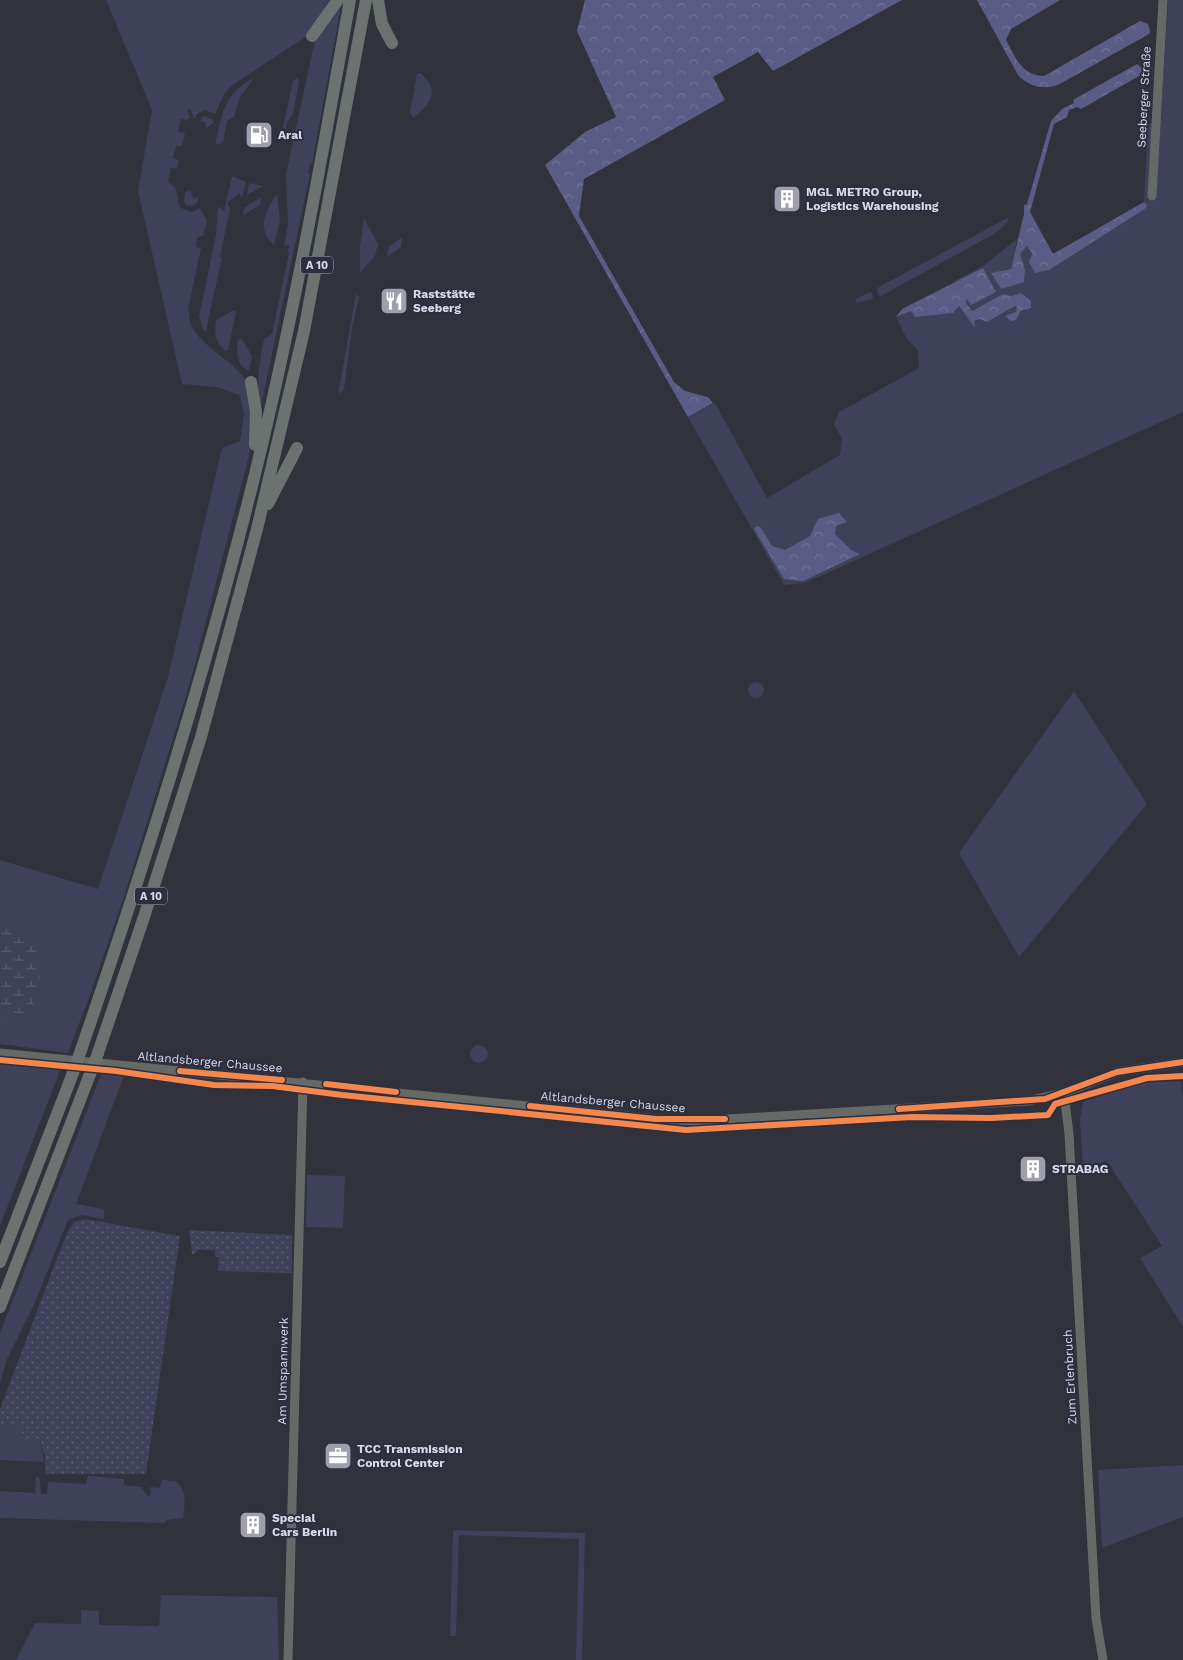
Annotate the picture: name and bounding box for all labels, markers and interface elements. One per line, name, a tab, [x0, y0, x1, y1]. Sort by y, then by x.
street label: Seeberger Straße	[1134, 46, 1154, 148]
fuel station icon: Aral	[244, 120, 274, 150]
place label: Aral	[278, 128, 302, 142]
building icon: MGL METRO Group, Logistics Warehousing	[772, 184, 802, 214]
place label: MGL METRO Group, Logistics Warehousing	[806, 185, 939, 213]
road number: A 10	[301, 256, 333, 274]
restaurant icon: Raststätte Seeberg	[379, 286, 409, 316]
place label: Raststätte Seeberg	[413, 287, 475, 315]
road number: A 10	[135, 888, 167, 904]
street label: Altlandsberger Chaussee	[137, 1049, 283, 1075]
street label: Altlandsberger Chaussee	[540, 1089, 686, 1115]
building icon: STRABAG	[1018, 1154, 1048, 1184]
place label: STRABAG	[1052, 1162, 1109, 1176]
street label: Am Umspannwerk	[275, 1317, 291, 1425]
street label: Zum Erlenbruch	[1061, 1329, 1079, 1425]
office icon: TCC Transmission Control Center	[323, 1441, 353, 1471]
place label: TCC Transmission Control Center	[357, 1442, 463, 1470]
building icon: Special Cars Berlin	[238, 1510, 268, 1540]
place label: Special Cars Berlin	[272, 1511, 337, 1539]

